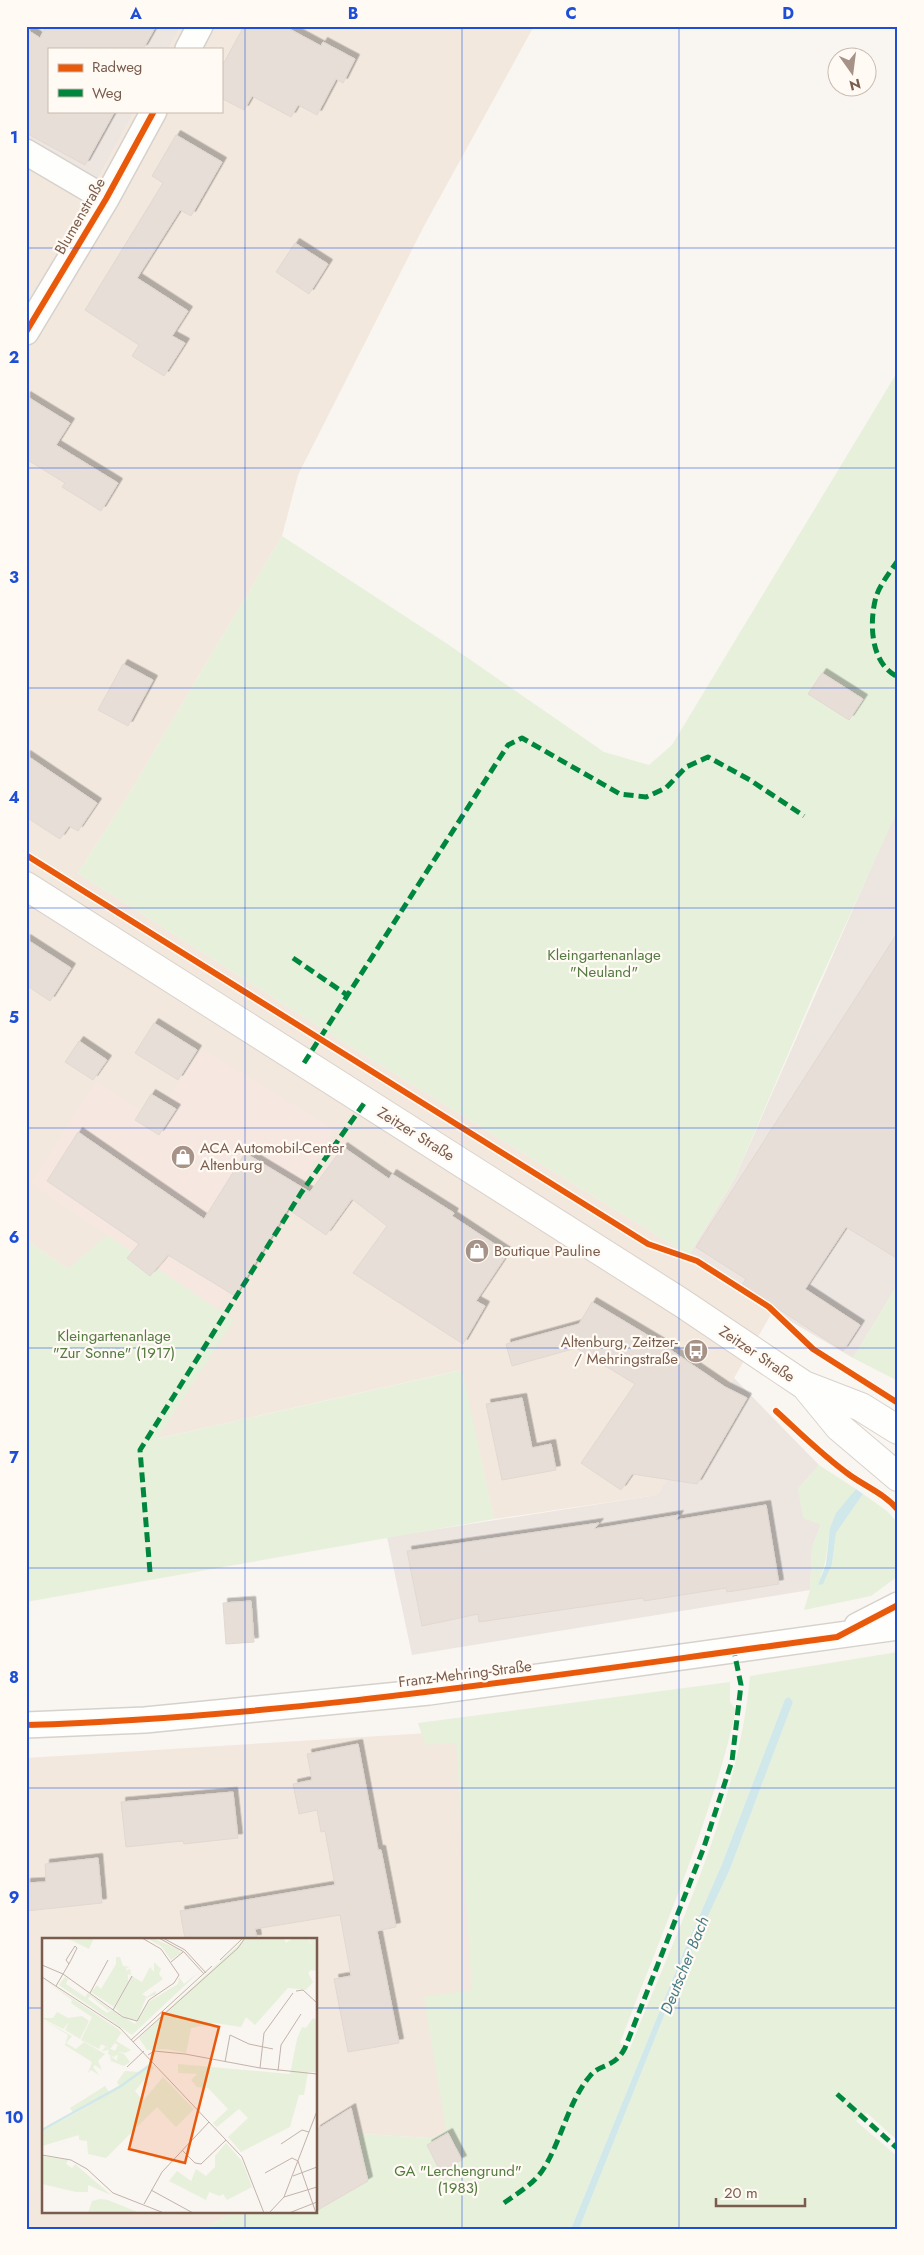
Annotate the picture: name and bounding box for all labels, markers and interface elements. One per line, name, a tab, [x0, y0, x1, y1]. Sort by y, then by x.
text: A	[129, 2, 142, 25]
text: B	[348, 2, 358, 25]
text: C	[565, 2, 577, 25]
text: D	[782, 2, 794, 25]
legend	[48, 48, 222, 112]
north arrow	[826, 48, 876, 98]
text: Radweg	[92, 56, 142, 78]
text: N	[847, 74, 863, 96]
text: Weg	[92, 82, 122, 104]
text: 1	[10, 126, 18, 149]
street label: Blumenstraße	[49, 173, 111, 258]
text: 2	[9, 346, 19, 369]
text: 3	[9, 566, 19, 589]
text: 4	[8, 786, 20, 809]
park label: Kleingartenanlage "Neuland"	[547, 944, 661, 983]
text: 5	[9, 1006, 19, 1029]
street label: Zeitzer Straße	[373, 1102, 459, 1167]
place label: ACA Automobil-Center Altenburg	[200, 1137, 345, 1176]
shop icon: ACA Automobil-Center Altenburg	[170, 1144, 196, 1170]
text: 6	[9, 1226, 19, 1249]
shop icon: Boutique Pauline	[464, 1238, 490, 1264]
place label: Boutique Pauline	[494, 1240, 601, 1262]
street label: Zeitzer Straße	[715, 1320, 800, 1388]
park label: Kleingartenanlage "Zur Sonne" (1917)	[53, 1325, 175, 1364]
place label: Altenburg, Zeitzer- / Mehringstraße	[561, 1331, 679, 1370]
bus stop icon: Altenburg, Zeitzer- / Mehringstraße	[683, 1338, 709, 1364]
text: 7	[9, 1446, 19, 1469]
street label: Franz-Mehring-Straße	[397, 1655, 533, 1693]
text: 8	[9, 1666, 19, 1689]
text: 9	[9, 1886, 19, 1909]
water label: Deutscher Bach	[654, 1913, 715, 2017]
inset map	[42, 1938, 318, 2212]
text: 10	[5, 2106, 23, 2129]
park label: GA "Lerchengrund" (1983)	[394, 2160, 522, 2199]
scale bar	[716, 2175, 805, 2207]
text: 20 m	[724, 2182, 758, 2204]

